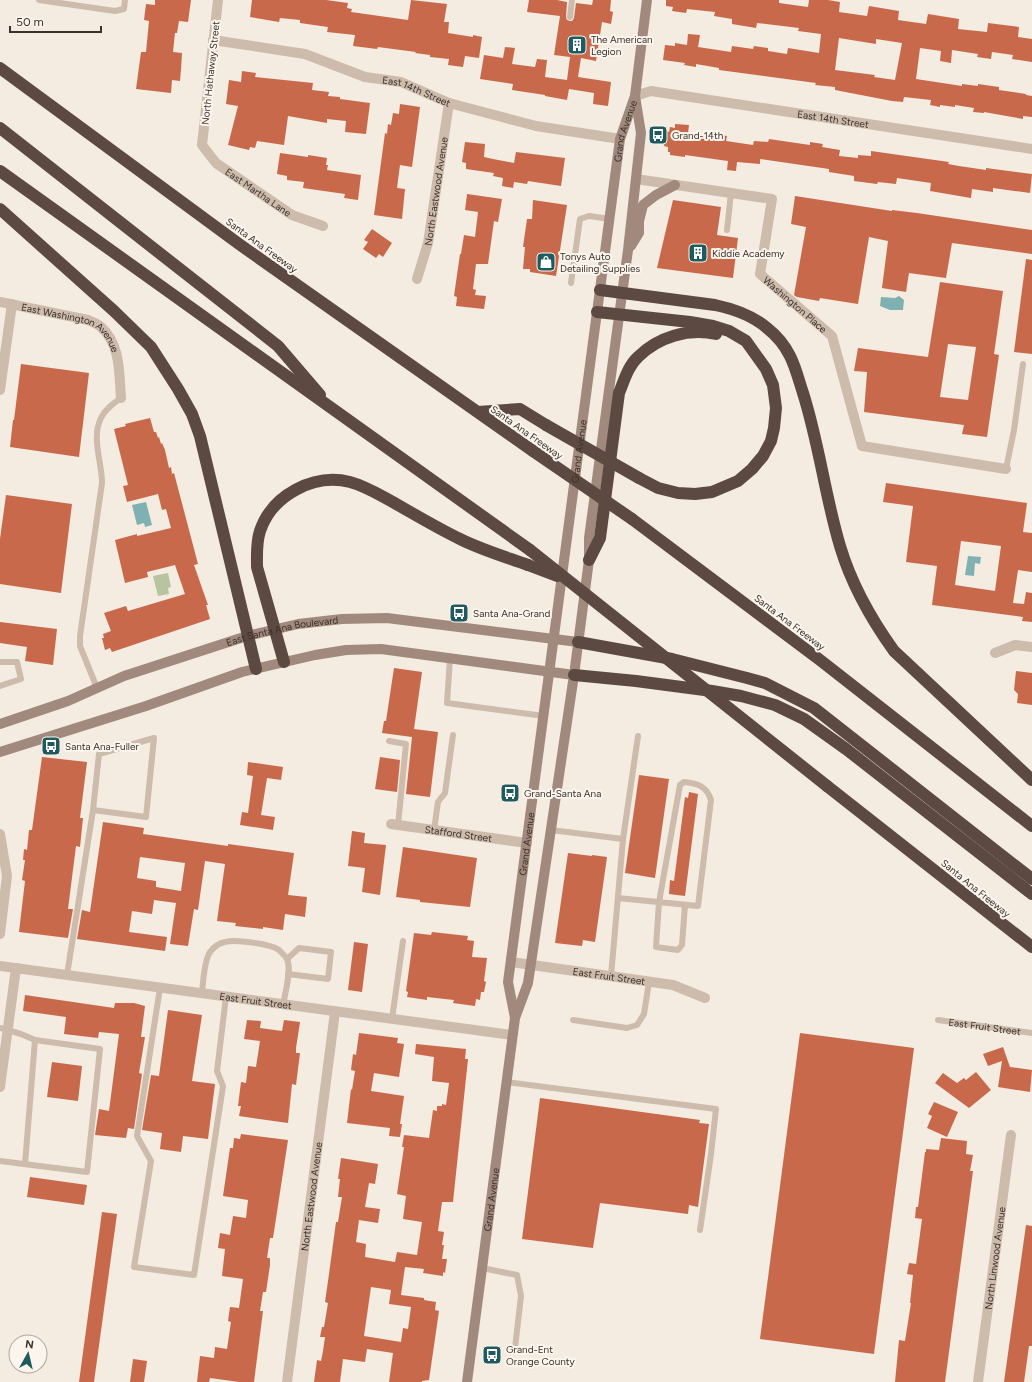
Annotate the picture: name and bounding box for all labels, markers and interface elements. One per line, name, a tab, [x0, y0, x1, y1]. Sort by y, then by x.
scale bar	[10, 8, 101, 34]
text: 50 m	[16, 15, 44, 29]
street label: North Hathaway Street	[199, 20, 222, 126]
place label: The American Legion	[591, 33, 653, 58]
building icon: The American Legion	[566, 34, 588, 56]
street label: East 14th Street	[381, 73, 453, 110]
street label: Grand Avenue	[611, 98, 640, 163]
street label: East 14th Street	[796, 107, 870, 131]
bus stop icon: Grand-14th	[647, 124, 669, 146]
place label: Grand-14th	[672, 129, 724, 142]
street label: North Eastwood Avenue	[422, 135, 451, 247]
street label: East Martha Lane	[223, 165, 294, 220]
street label: Santa Ana Freeway	[223, 215, 301, 276]
building icon: Kiddie Academy	[687, 242, 709, 264]
place label: Kiddie Academy	[712, 247, 785, 260]
place label: Tonys Auto Detailing Supplies	[560, 250, 640, 275]
shop icon: Tonys Auto Detailing Supplies	[535, 251, 557, 273]
street label: Washington Place	[760, 274, 830, 336]
street label: East Washington Avenue	[20, 301, 122, 354]
street label: Santa Ana Freeway	[488, 403, 566, 463]
street label: Grand Avenue	[568, 418, 590, 484]
street label: Santa Ana Freeway	[752, 591, 828, 654]
bus stop icon: Santa Ana-Grand	[448, 602, 470, 624]
place label: Santa Ana-Grand	[473, 607, 550, 620]
street label: East Santa Ana Boulevard	[224, 613, 339, 649]
bus stop icon: Santa Ana-Fuller	[40, 735, 62, 757]
place label: Santa Ana-Fuller	[65, 740, 140, 753]
bus stop icon: Grand-Santa Ana	[499, 782, 521, 804]
place label: Grand-Santa Ana	[524, 787, 601, 800]
street label: Grand Avenue	[516, 811, 538, 877]
street label: Stafford Street	[424, 823, 493, 845]
street label: Santa Ana Freeway	[938, 856, 1014, 921]
street label: East Fruit Street	[572, 965, 646, 988]
street label: East Fruit Street	[219, 990, 293, 1012]
street label: East Fruit Street	[947, 1016, 1022, 1038]
street label: North Eastwood Avenue	[298, 1141, 325, 1252]
street label: Grand Avenue	[481, 1167, 502, 1232]
street label: North Linwood Avenue	[982, 1206, 1008, 1310]
north arrow	[8, 1334, 48, 1374]
text: N	[24, 1338, 34, 1352]
place label: Grand-Ent Orange County	[506, 1343, 576, 1368]
bus stop icon: Grand-Ent Orange County	[481, 1344, 503, 1366]

